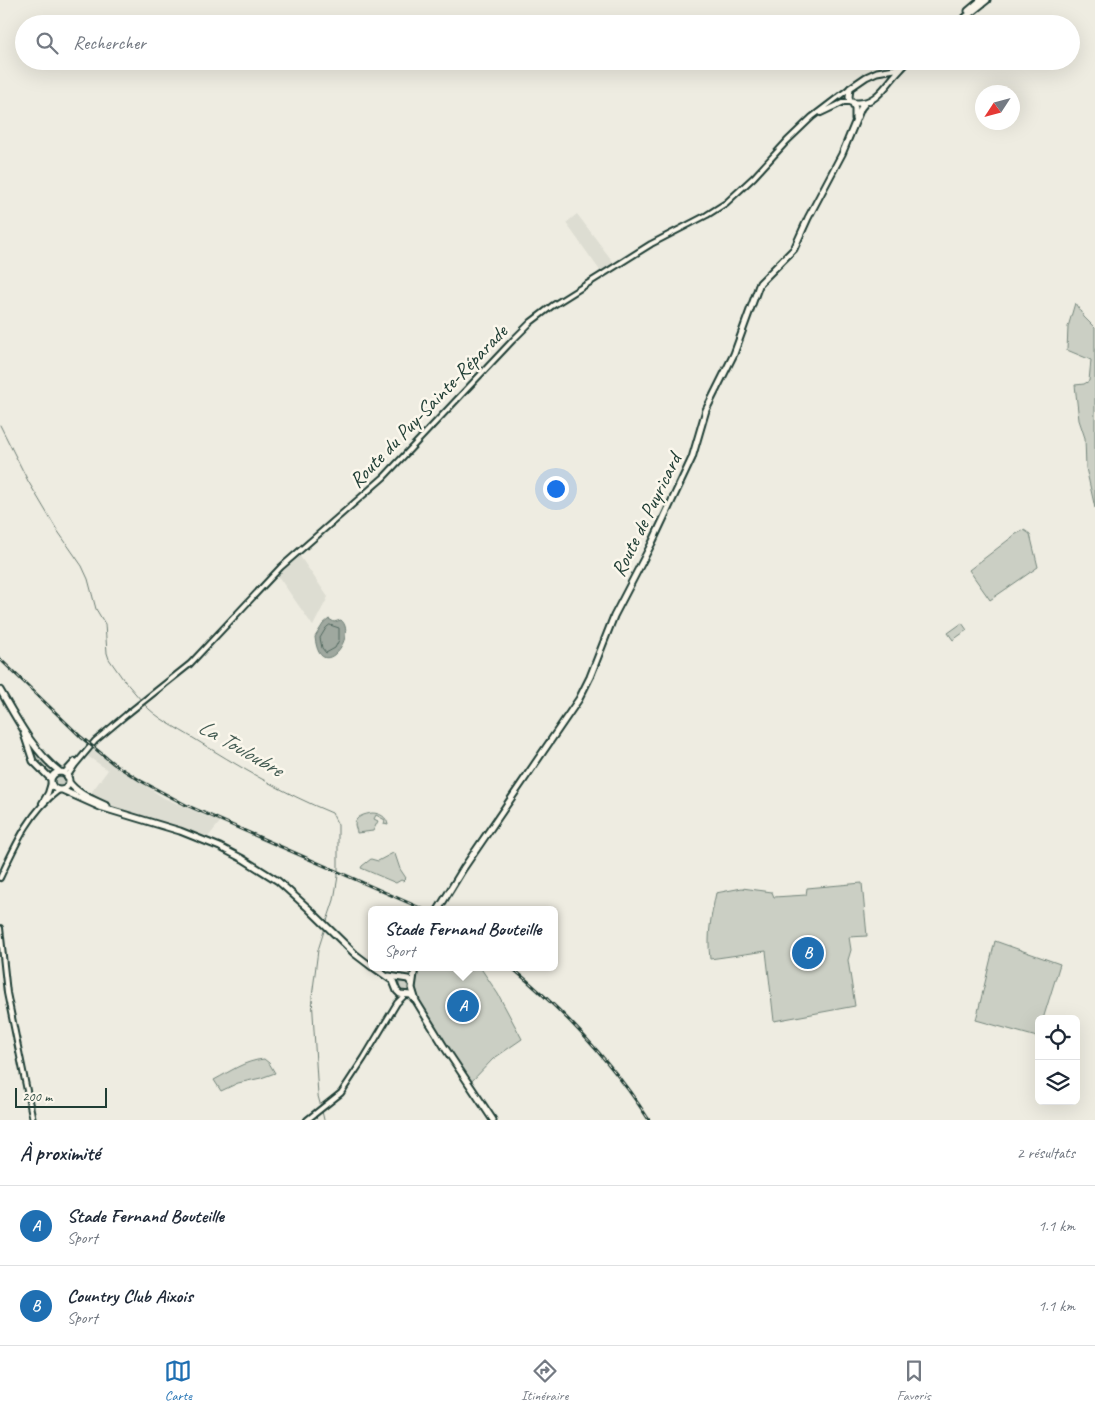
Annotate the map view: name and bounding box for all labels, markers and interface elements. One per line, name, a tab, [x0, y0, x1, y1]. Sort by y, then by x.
search box	[15, 15, 1080, 70]
icon: search	[33, 29, 61, 57]
text: Rechercher	[73, 31, 146, 55]
north arrow	[975, 85, 1020, 130]
street label: Route du Puy-Sainte-Réparade	[343, 318, 514, 493]
street label: Route de Puyricard	[605, 446, 689, 581]
your location	[543, 476, 569, 502]
water label: La Touloubre	[193, 713, 290, 785]
popup	[368, 906, 558, 971]
text: Stade Fernand Bouteille	[385, 917, 541, 941]
pin: B	[792, 934, 824, 972]
text: Sport	[385, 941, 415, 961]
pin: A	[447, 987, 479, 1025]
map controls	[1035, 1015, 1080, 1105]
button: locate	[1035, 1015, 1080, 1060]
button: layers	[1035, 1060, 1080, 1105]
scale bar	[15, 1085, 108, 1108]
text: 200 m	[22, 1088, 52, 1105]
text: À proximité	[20, 1140, 100, 1166]
text: 2 résultats	[1016, 1143, 1075, 1163]
text: Stade Fernand Bouteille	[67, 1204, 224, 1228]
text: A	[32, 1216, 40, 1236]
text: 1.1 km	[1038, 1216, 1075, 1236]
text: Sport	[67, 1228, 98, 1248]
text: Country Club Aixois	[67, 1284, 193, 1308]
text: B	[32, 1296, 40, 1316]
text: 1.1 km	[1038, 1296, 1075, 1316]
text: Sport	[67, 1308, 98, 1328]
tab: Carte	[164, 1357, 192, 1404]
tab: Itinéraire	[521, 1357, 568, 1404]
tab: Favoris	[897, 1357, 931, 1404]

